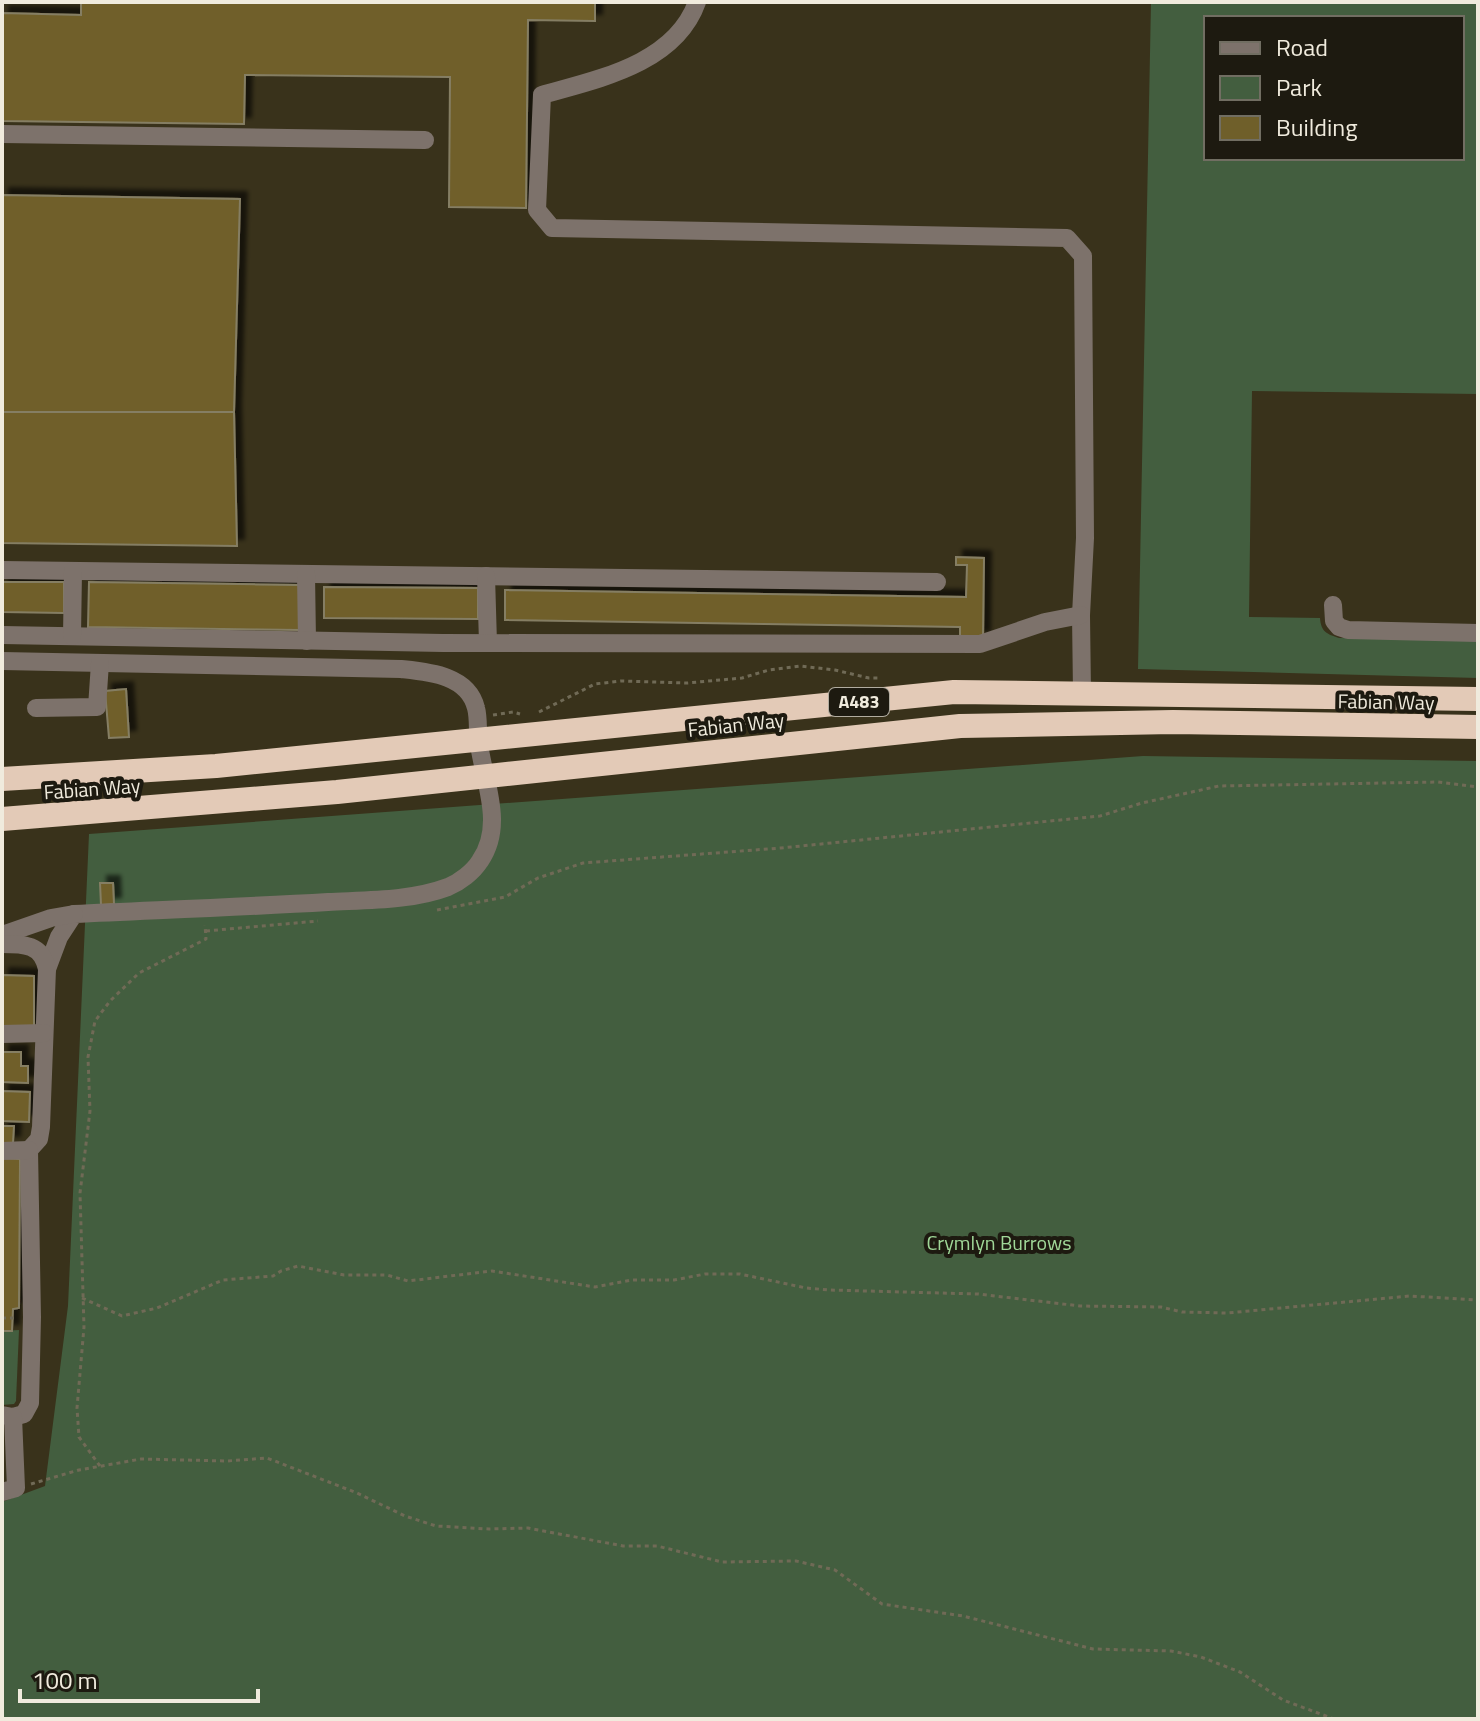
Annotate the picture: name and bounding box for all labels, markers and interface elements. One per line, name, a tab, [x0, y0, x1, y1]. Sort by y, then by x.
legend	[1204, 16, 1464, 160]
text: Road	[1276, 29, 1328, 65]
text: Park	[1276, 69, 1322, 105]
text: Building	[1276, 109, 1358, 145]
street label: Fabian Way	[1337, 685, 1435, 718]
road number: A483	[829, 688, 889, 716]
street label: Fabian Way	[686, 704, 786, 745]
street label: Fabian Way	[43, 770, 142, 807]
park label: Crymlyn Burrows	[926, 1227, 1072, 1258]
scale bar	[20, 1653, 258, 1703]
text: 100 m	[32, 1662, 98, 1698]

